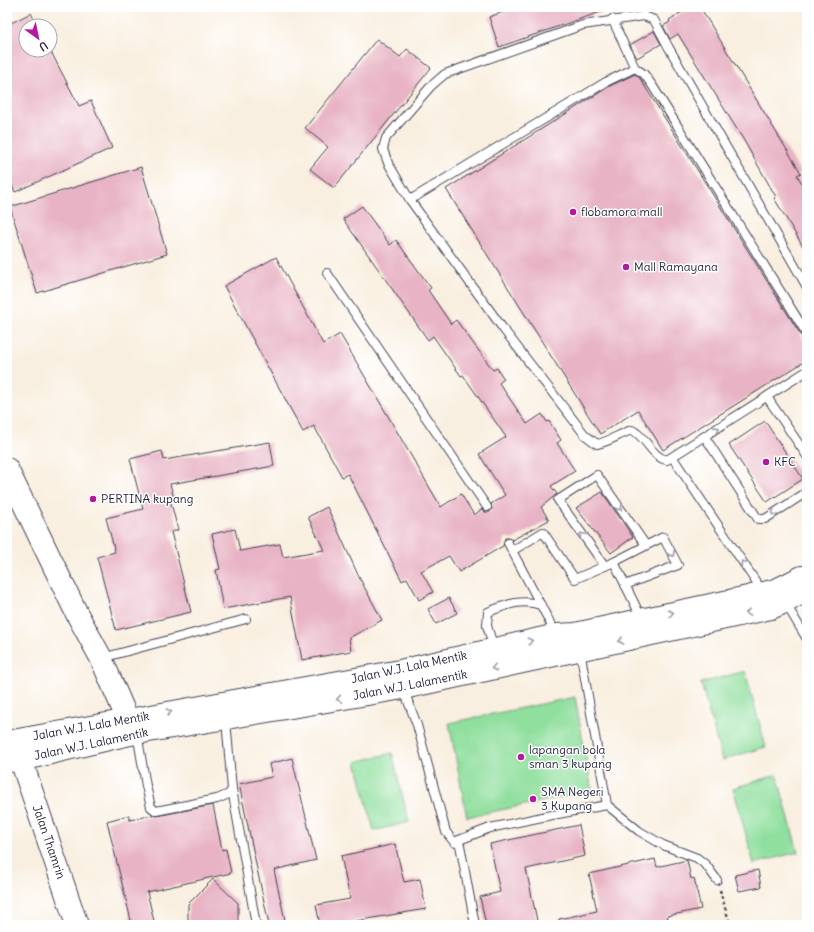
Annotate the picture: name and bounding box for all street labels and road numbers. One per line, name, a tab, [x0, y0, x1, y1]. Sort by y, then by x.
street label: Jalan W.J. Lala Mentik	[350, 647, 468, 686]
street label: Jalan W.J. Lalamentik	[351, 666, 468, 703]
street label: Jalan W.J. Lala Mentik	[31, 708, 150, 743]
street label: Jalan W.J. Lalamentik	[33, 724, 149, 763]
street label: Jalan Thamrin	[30, 803, 69, 881]

